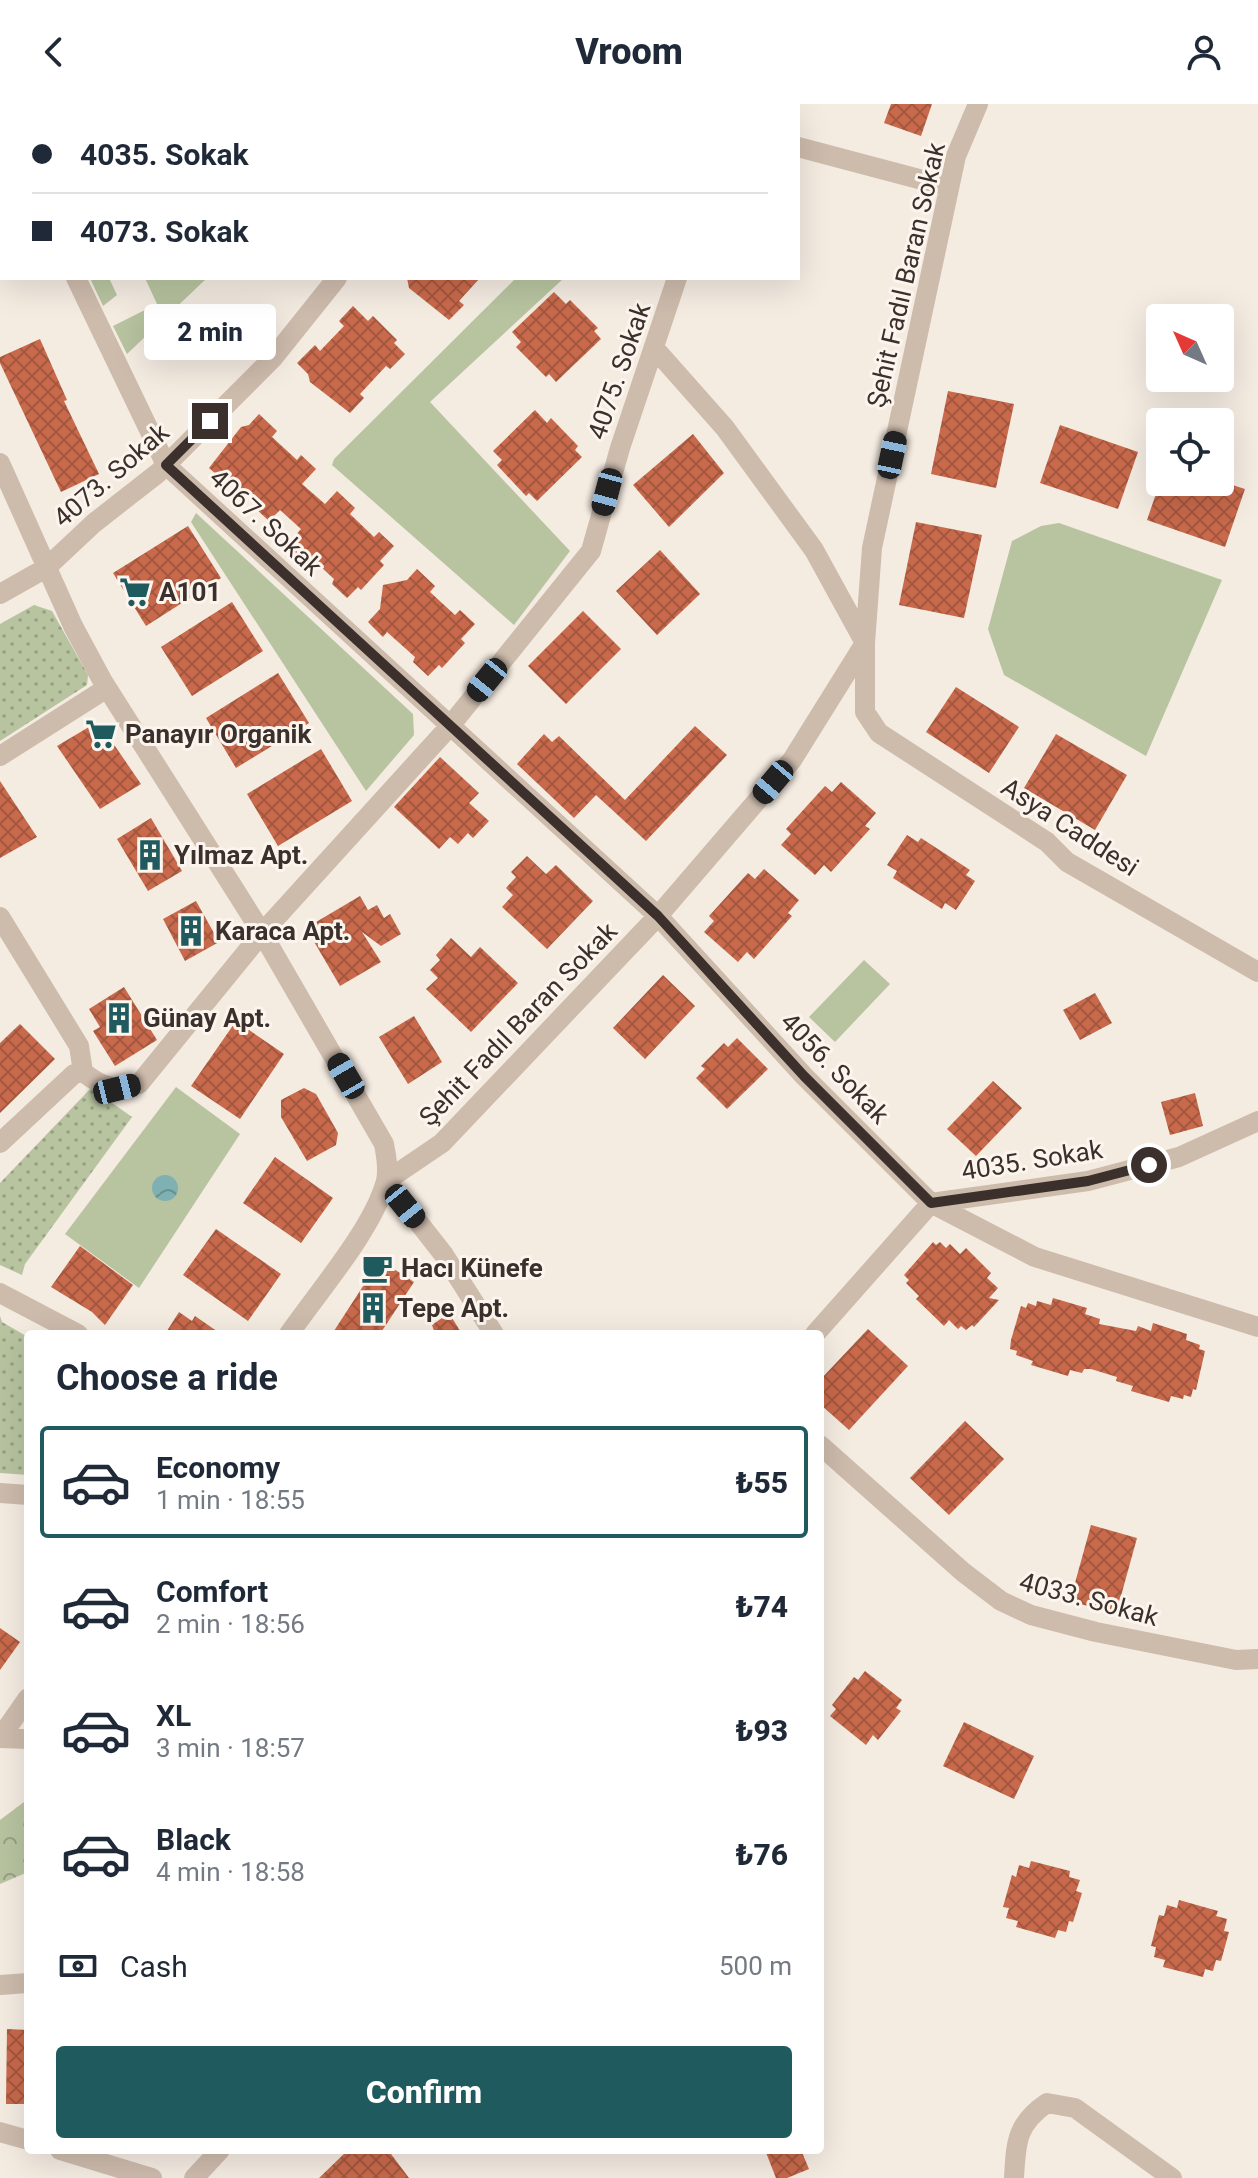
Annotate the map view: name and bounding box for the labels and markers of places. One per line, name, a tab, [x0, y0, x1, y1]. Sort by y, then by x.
supermarket icon: A101	[118, 575, 152, 609]
place label: A101	[159, 577, 221, 607]
supermarket icon: Panayır Organik	[84, 717, 118, 751]
place label: Panayır Organik	[125, 719, 312, 749]
building icon: Yılmaz Apt.	[133, 838, 167, 872]
place label: Yılmaz Apt.	[174, 840, 308, 870]
building icon: Karaca Apt.	[174, 914, 208, 948]
place label: Karaca Apt.	[215, 916, 350, 946]
building icon: Günay Apt.	[102, 1001, 136, 1035]
place label: Günay Apt.	[143, 1003, 271, 1033]
cafe icon: Hacı Künefe	[360, 1251, 394, 1285]
place label: Hacı Künefe	[401, 1253, 543, 1283]
building icon: Tepe Apt.	[356, 1291, 390, 1325]
place label: Tepe Apt.	[397, 1293, 509, 1323]

